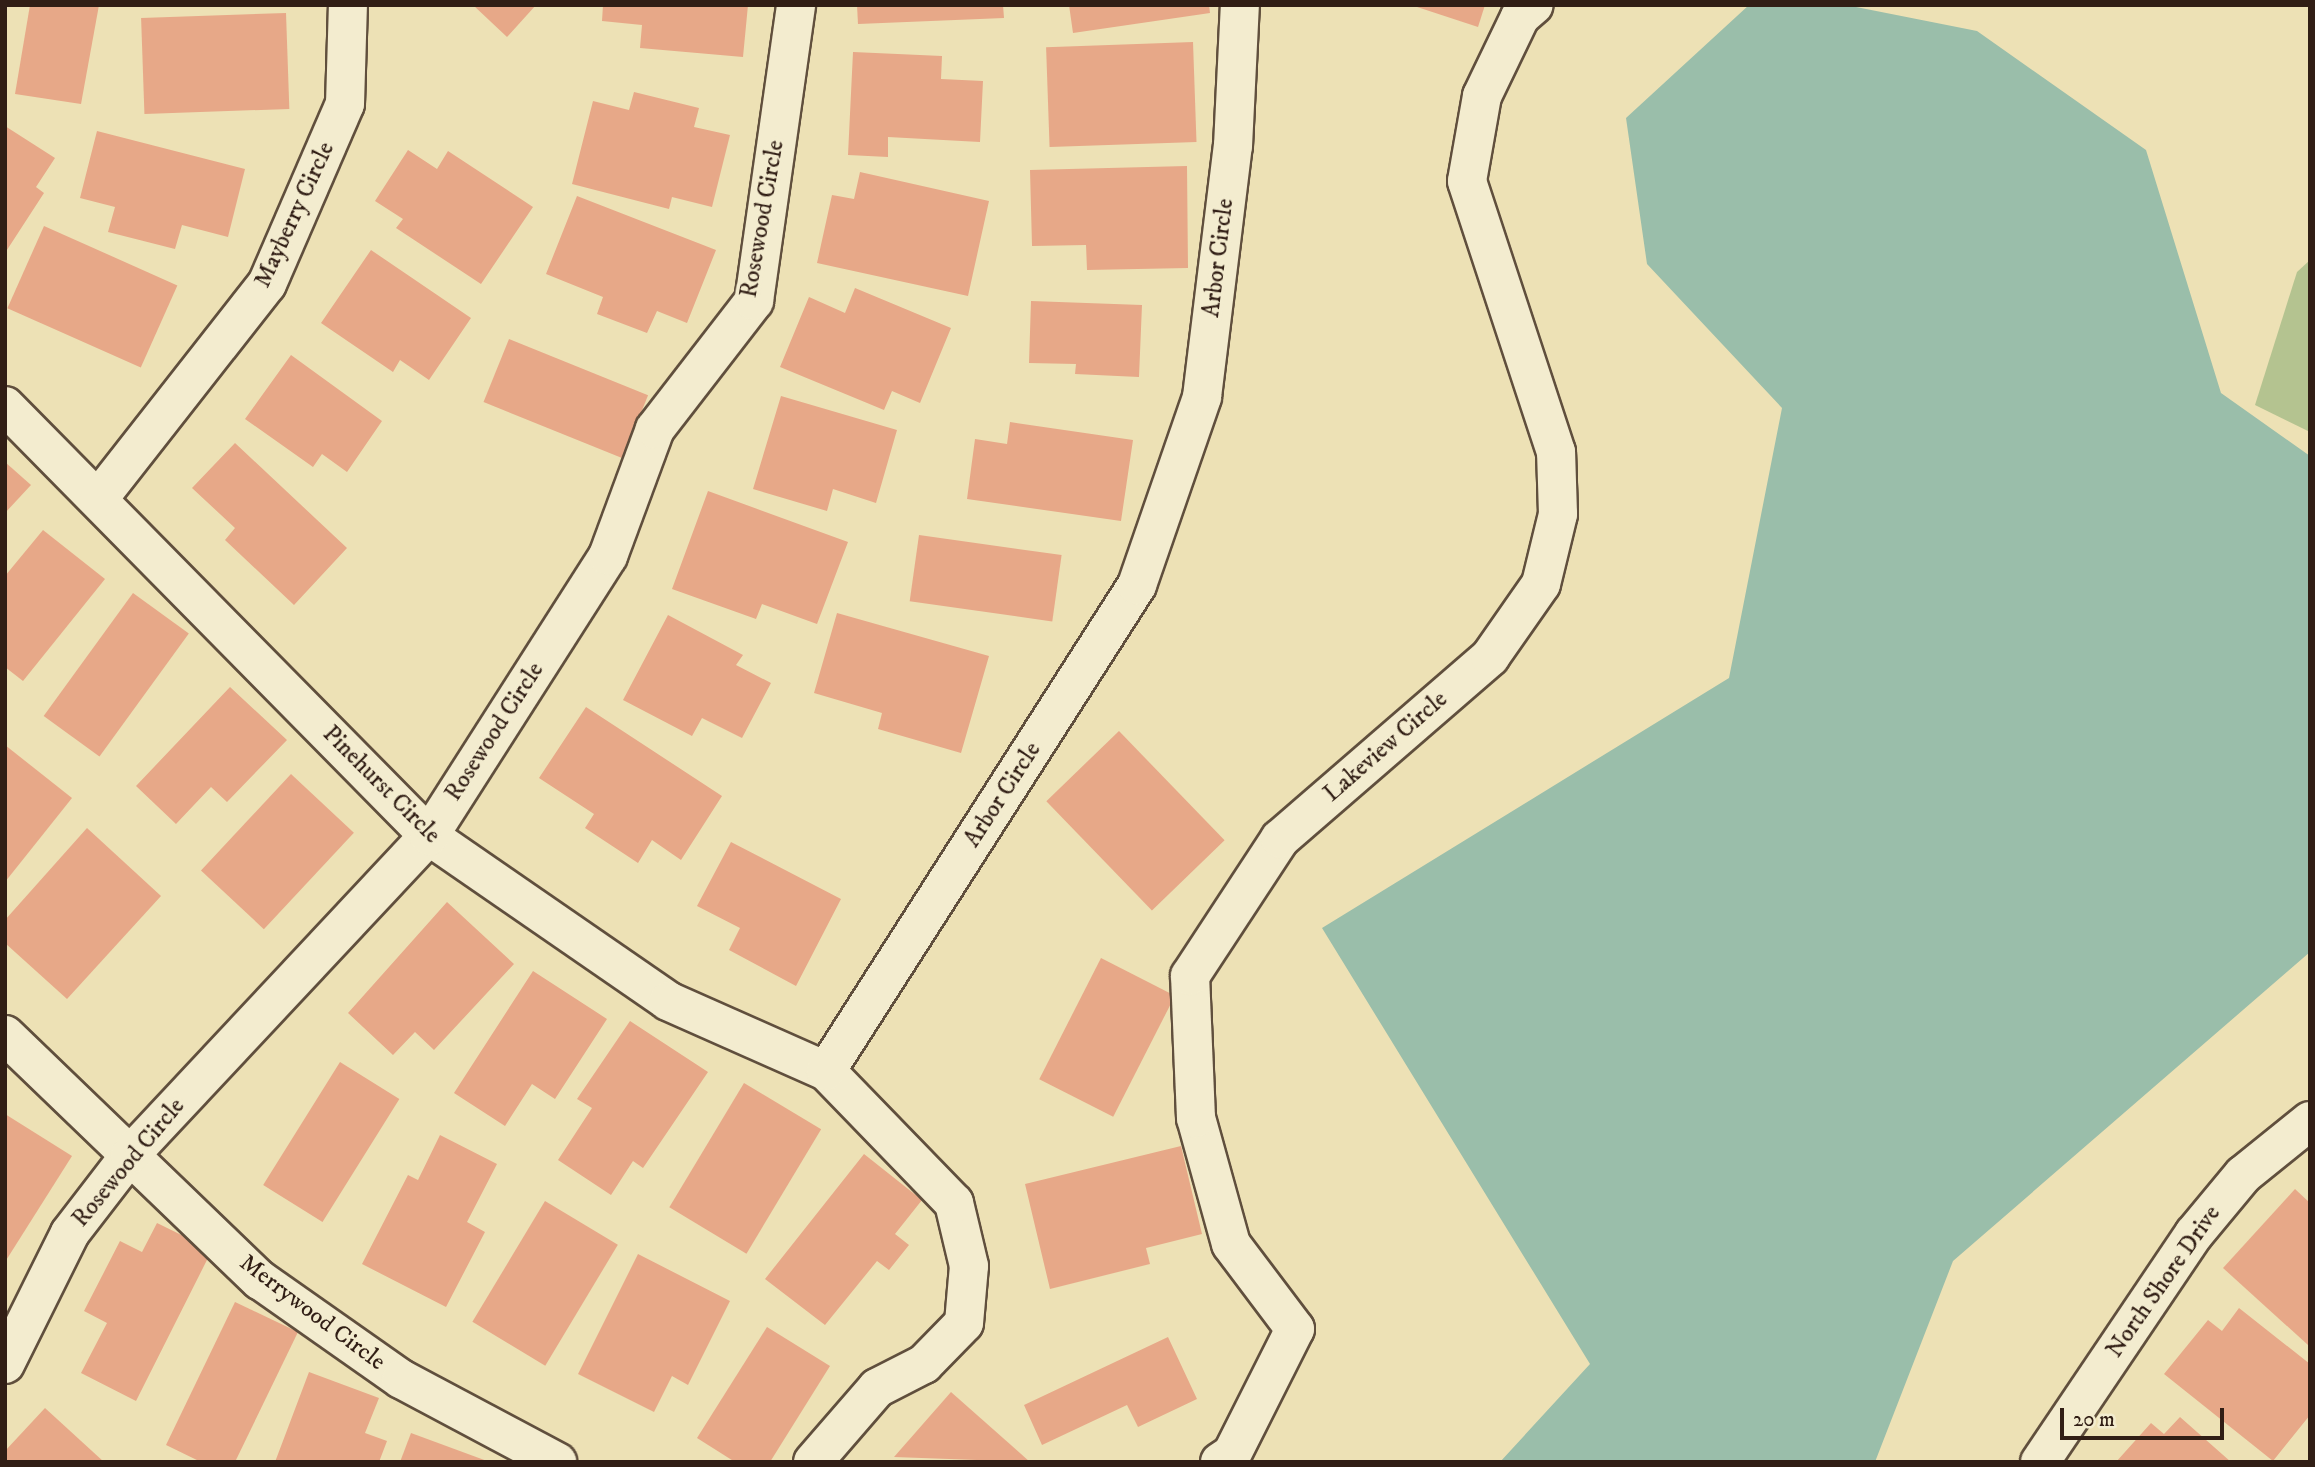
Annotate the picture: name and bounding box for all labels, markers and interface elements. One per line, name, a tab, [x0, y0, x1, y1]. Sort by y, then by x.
street label: Mayberry Circle	[249, 138, 341, 292]
street label: Rosewood Circle	[735, 138, 791, 300]
street label: Arbor Circle	[1197, 197, 1241, 319]
street label: Rosewood Circle	[439, 657, 551, 807]
street label: Lakeview Circle	[1318, 685, 1454, 809]
street label: Pinehurst Circle	[316, 720, 446, 850]
street label: Arbor Circle	[958, 737, 1048, 853]
street label: Rosewood Circle	[67, 1093, 191, 1233]
street label: North Shore Drive	[2101, 1200, 2227, 1364]
street label: Merrywood Circle	[234, 1249, 390, 1377]
scale bar	[2063, 1394, 2228, 1438]
text: 20 m	[2073, 1407, 2115, 1433]

